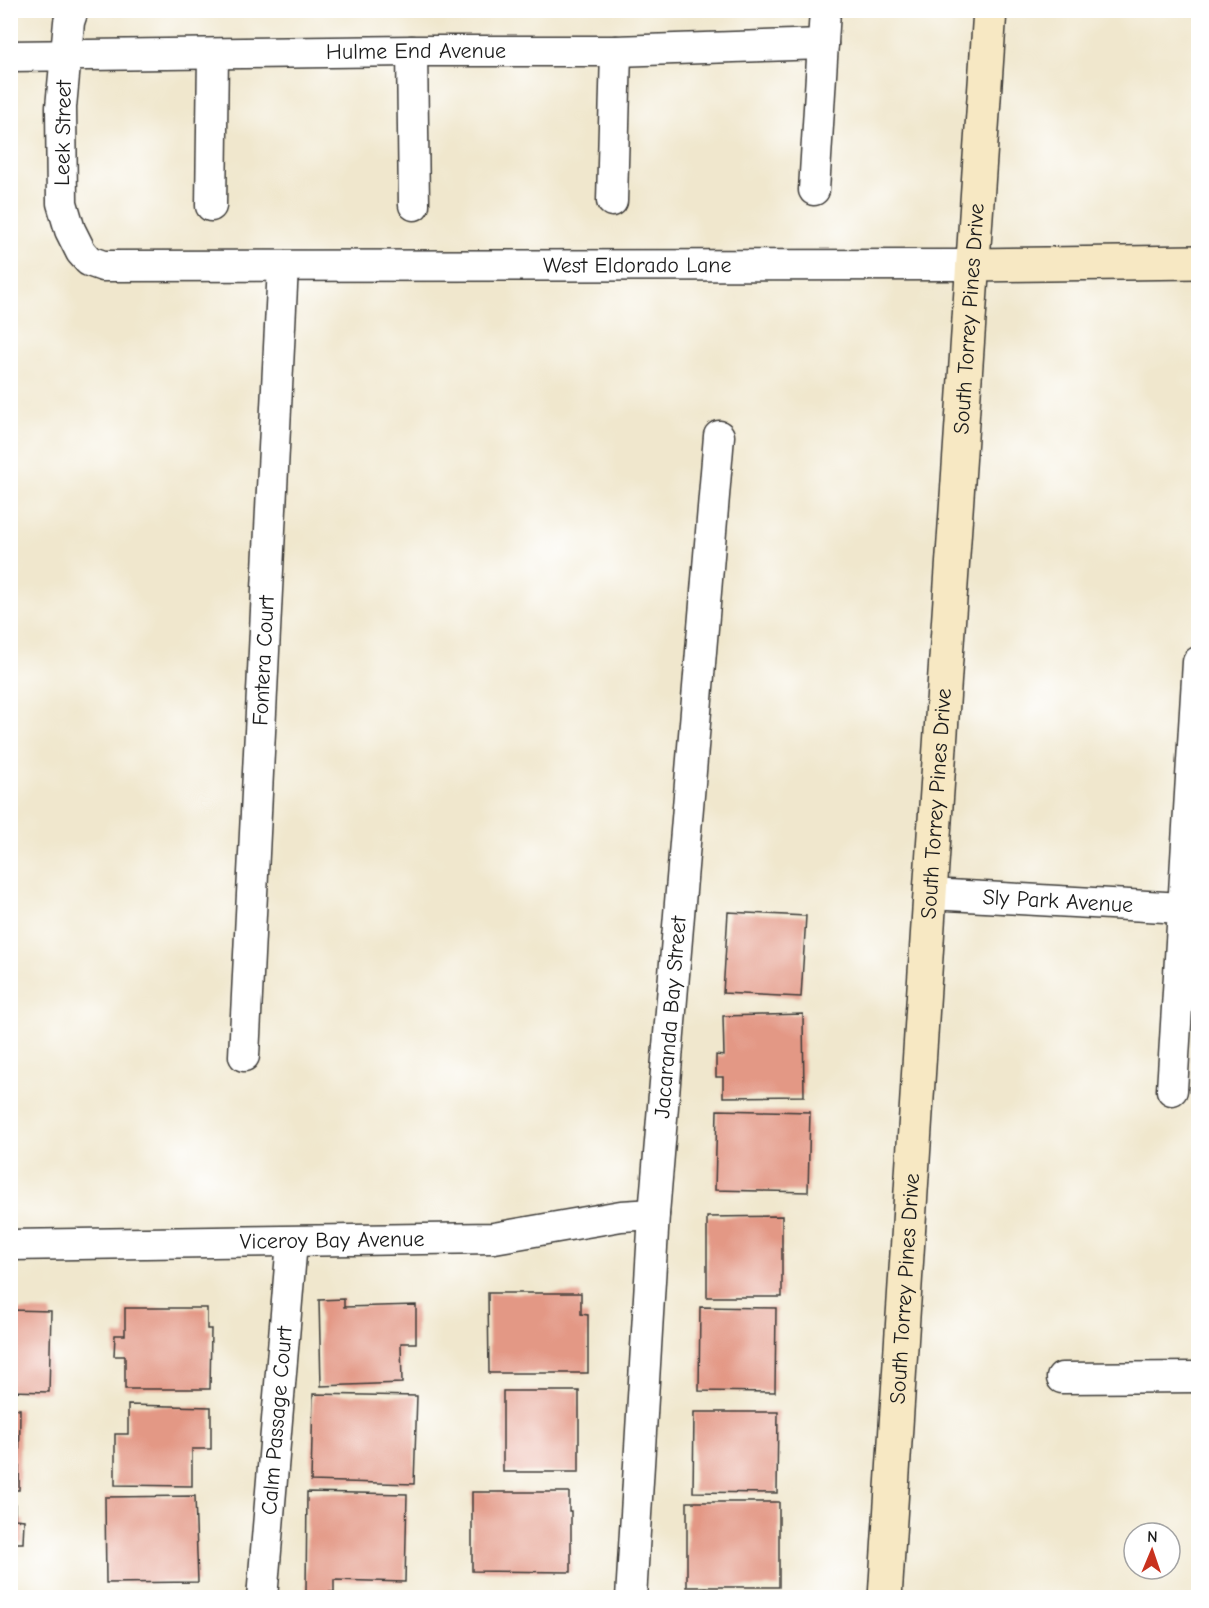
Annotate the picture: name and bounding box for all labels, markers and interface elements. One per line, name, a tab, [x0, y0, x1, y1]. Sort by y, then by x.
street label: Hulme End Avenue	[326, 38, 506, 65]
street label: Leek Street	[49, 79, 77, 186]
street label: South Torrey Pines Drive	[948, 202, 990, 435]
street label: West Eldorado Lane	[543, 252, 732, 278]
street label: Fontera Court	[247, 594, 280, 726]
street label: South Torrey Pines Drive	[915, 687, 957, 920]
street label: Sly Park Avenue	[982, 884, 1134, 918]
street label: Jacaranda Bay Street	[649, 914, 692, 1120]
street label: South Torrey Pines Drive	[884, 1172, 925, 1405]
street label: Viceroy Bay Avenue	[239, 1226, 425, 1255]
street label: Calm Passage Court	[256, 1325, 298, 1516]
north arrow	[1122, 1521, 1182, 1581]
text: N	[1147, 1528, 1158, 1546]

